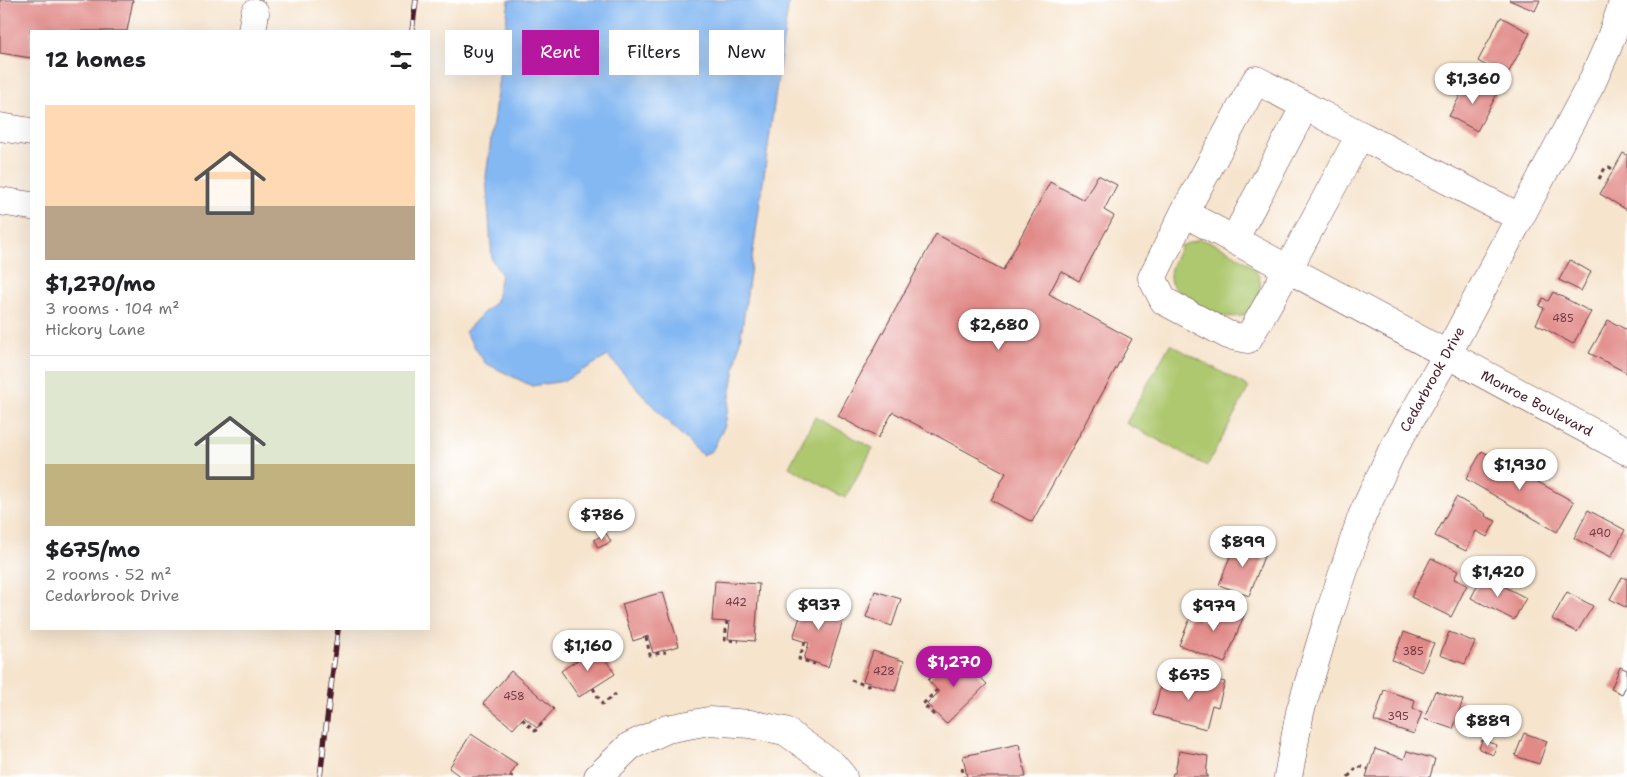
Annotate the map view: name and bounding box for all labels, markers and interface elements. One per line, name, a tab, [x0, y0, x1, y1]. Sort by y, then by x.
chip: Buy	[445, 30, 512, 75]
chip: Rent	[522, 30, 599, 75]
chip: Filters	[609, 30, 699, 75]
chip: New	[709, 30, 784, 75]
text: 12 homes	[45, 46, 146, 74]
icon: filters	[387, 46, 415, 74]
pin: $1,360	[1432, 62, 1514, 105]
text: $1,360	[1446, 68, 1500, 89]
icon: home	[185, 138, 275, 228]
text: $1,270/mo	[45, 270, 156, 298]
text: 3 rooms · 104 m²	[45, 298, 180, 319]
pin: $2,680	[958, 308, 1040, 351]
house number: 485	[1552, 311, 1574, 326]
text: $2,680	[969, 314, 1029, 335]
text: Hickory Lane	[45, 319, 146, 340]
street label: Cedarbrook Drive	[1396, 323, 1468, 435]
street label: Monroe Boulevard	[1478, 366, 1596, 440]
icon: home	[185, 403, 275, 493]
pin: $1,930	[1479, 448, 1561, 491]
text: $1,930	[1494, 454, 1546, 475]
pin: $786	[572, 498, 632, 541]
text: $786	[580, 504, 624, 525]
pin: $899	[1213, 526, 1273, 568]
house number: 490	[1589, 526, 1611, 541]
text: $899	[1221, 531, 1265, 552]
text: $675/mo	[45, 536, 140, 564]
pin: $1,420	[1457, 556, 1539, 598]
text: $1,420	[1472, 561, 1524, 582]
text: 2 rooms · 52 m²	[45, 564, 172, 585]
text: Cedarbrook Drive	[45, 585, 180, 606]
pin: $937	[789, 588, 849, 631]
pin: $979	[1184, 590, 1244, 632]
text: $937	[797, 594, 841, 615]
house number: 442	[725, 595, 747, 610]
text: $979	[1192, 595, 1236, 616]
pin: $1,160	[547, 630, 629, 672]
text: $1,160	[563, 635, 613, 656]
house number: 385	[1402, 644, 1424, 659]
pin: $1,270	[913, 646, 995, 688]
text: $1,270	[927, 651, 981, 672]
pin: $675	[1159, 658, 1219, 701]
house number: 428	[873, 664, 895, 679]
text: $675	[1168, 664, 1210, 685]
house number: 458	[503, 689, 525, 704]
pin: $889	[1458, 704, 1518, 747]
house number: 395	[1387, 709, 1409, 724]
text: $889	[1466, 710, 1510, 731]

